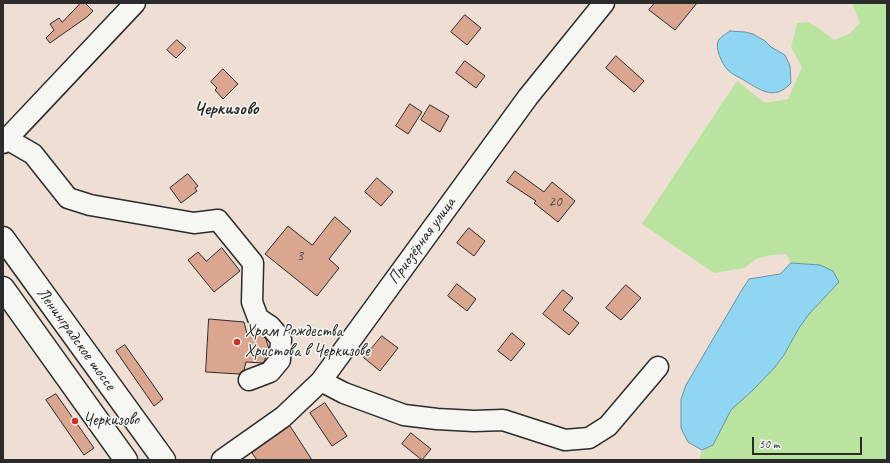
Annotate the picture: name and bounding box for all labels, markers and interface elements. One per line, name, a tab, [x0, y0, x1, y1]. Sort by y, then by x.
district label: Черкизово	[194, 98, 258, 120]
house number: 20	[548, 193, 562, 211]
street label: Приозёрная улица	[384, 194, 460, 288]
house number: 3	[297, 247, 303, 265]
street label: Ленинградское шоссе	[32, 284, 120, 394]
place label: Храм Рождества Христова в Черкизове	[245, 322, 369, 362]
marker: Храм Рождества Христова в Черкизове	[232, 337, 242, 347]
place label: Черкизово	[83, 411, 139, 431]
marker: Черкизово	[70, 416, 80, 426]
scale bar	[754, 429, 864, 455]
text: 50 m	[759, 436, 779, 452]

